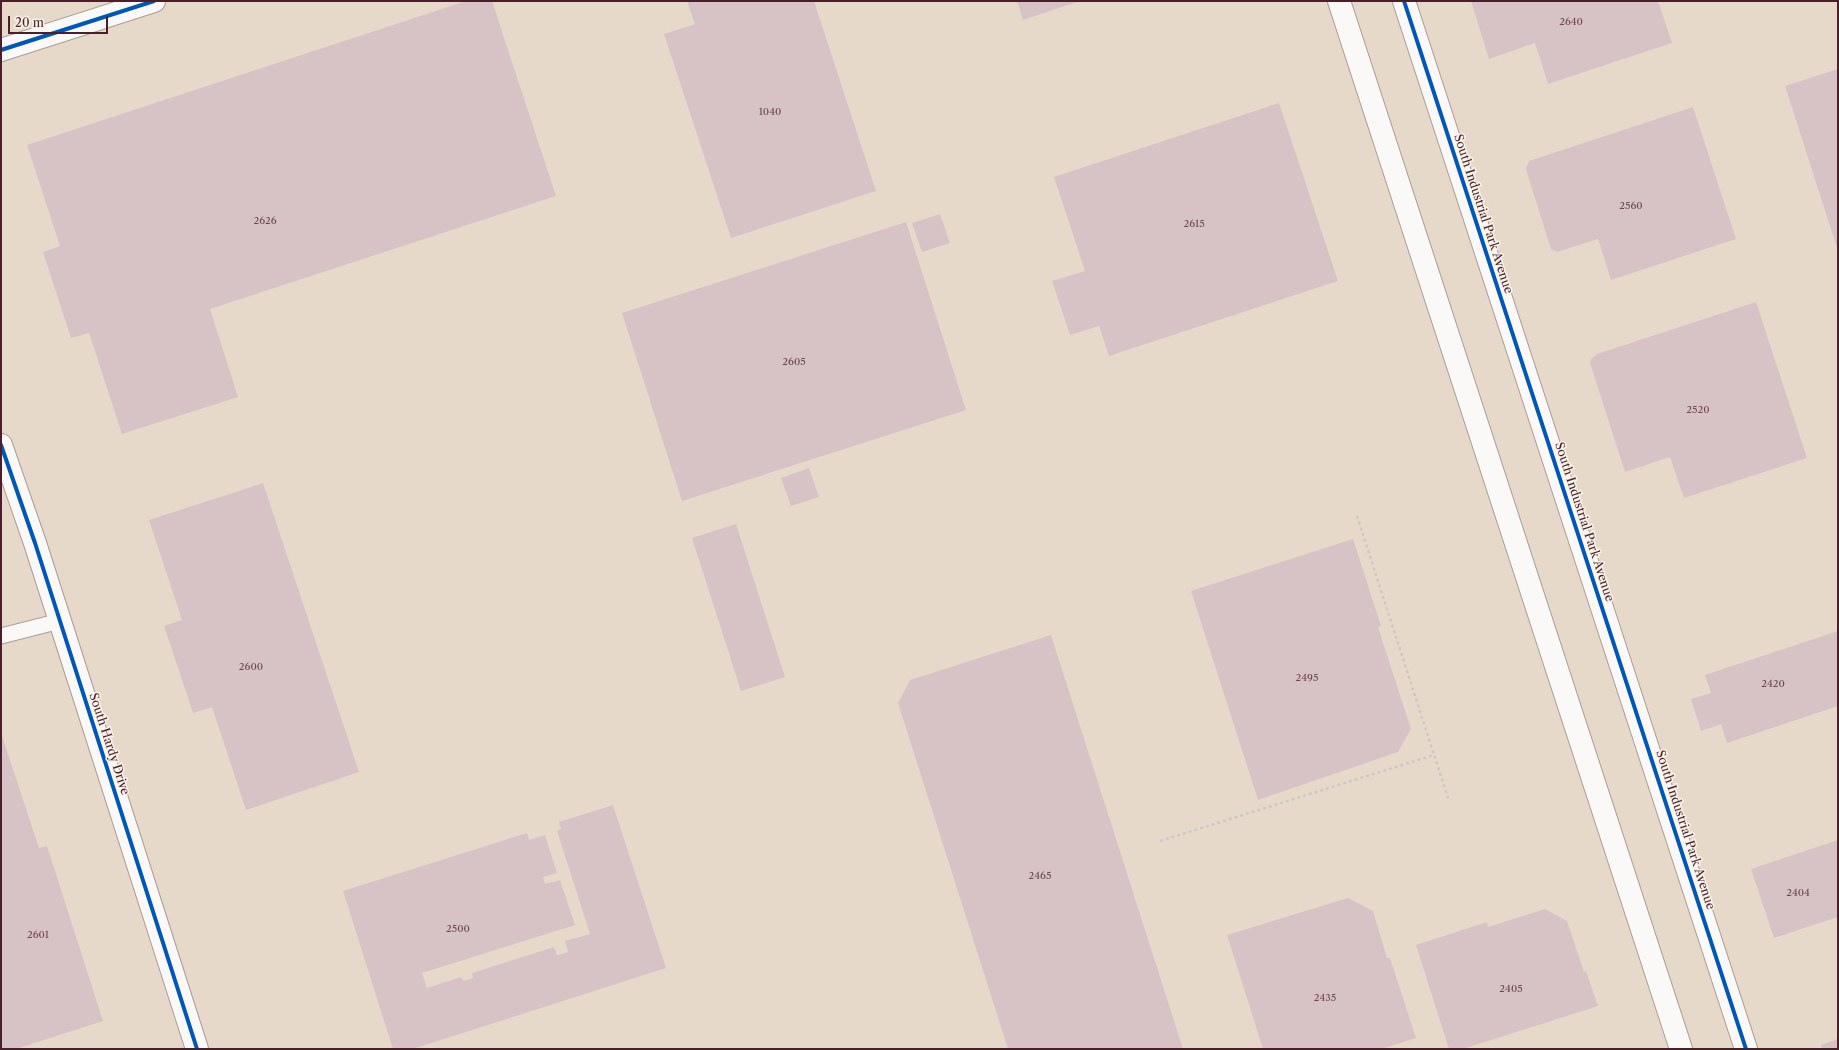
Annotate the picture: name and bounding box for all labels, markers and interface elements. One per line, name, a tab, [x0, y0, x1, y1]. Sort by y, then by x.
scale bar	[10, 8, 110, 34]
text: 20 m	[15, 15, 44, 30]
house number: 2640	[1559, 16, 1583, 28]
house number: 1040	[759, 106, 781, 118]
street label: South Industrial Park Avenue	[1450, 132, 1516, 296]
house number: 2560	[1619, 200, 1643, 212]
house number: 2626	[253, 215, 277, 227]
house number: 2615	[1183, 218, 1205, 230]
house number: 2605	[782, 356, 806, 368]
house number: 2520	[1686, 404, 1710, 416]
street label: South Industrial Park Avenue	[1551, 440, 1617, 604]
house number: 2600	[239, 661, 263, 673]
house number: 2495	[1296, 672, 1318, 684]
house number: 2420	[1761, 678, 1785, 690]
street label: South Hardy Drive	[86, 691, 132, 797]
street label: South Industrial Park Avenue	[1652, 748, 1718, 912]
house number: 2465	[1029, 870, 1051, 882]
house number: 2404	[1786, 887, 1810, 899]
house number: 2500	[446, 923, 470, 935]
house number: 2601	[27, 929, 49, 941]
house number: 2405	[1499, 983, 1523, 995]
house number: 2435	[1314, 992, 1336, 1004]

